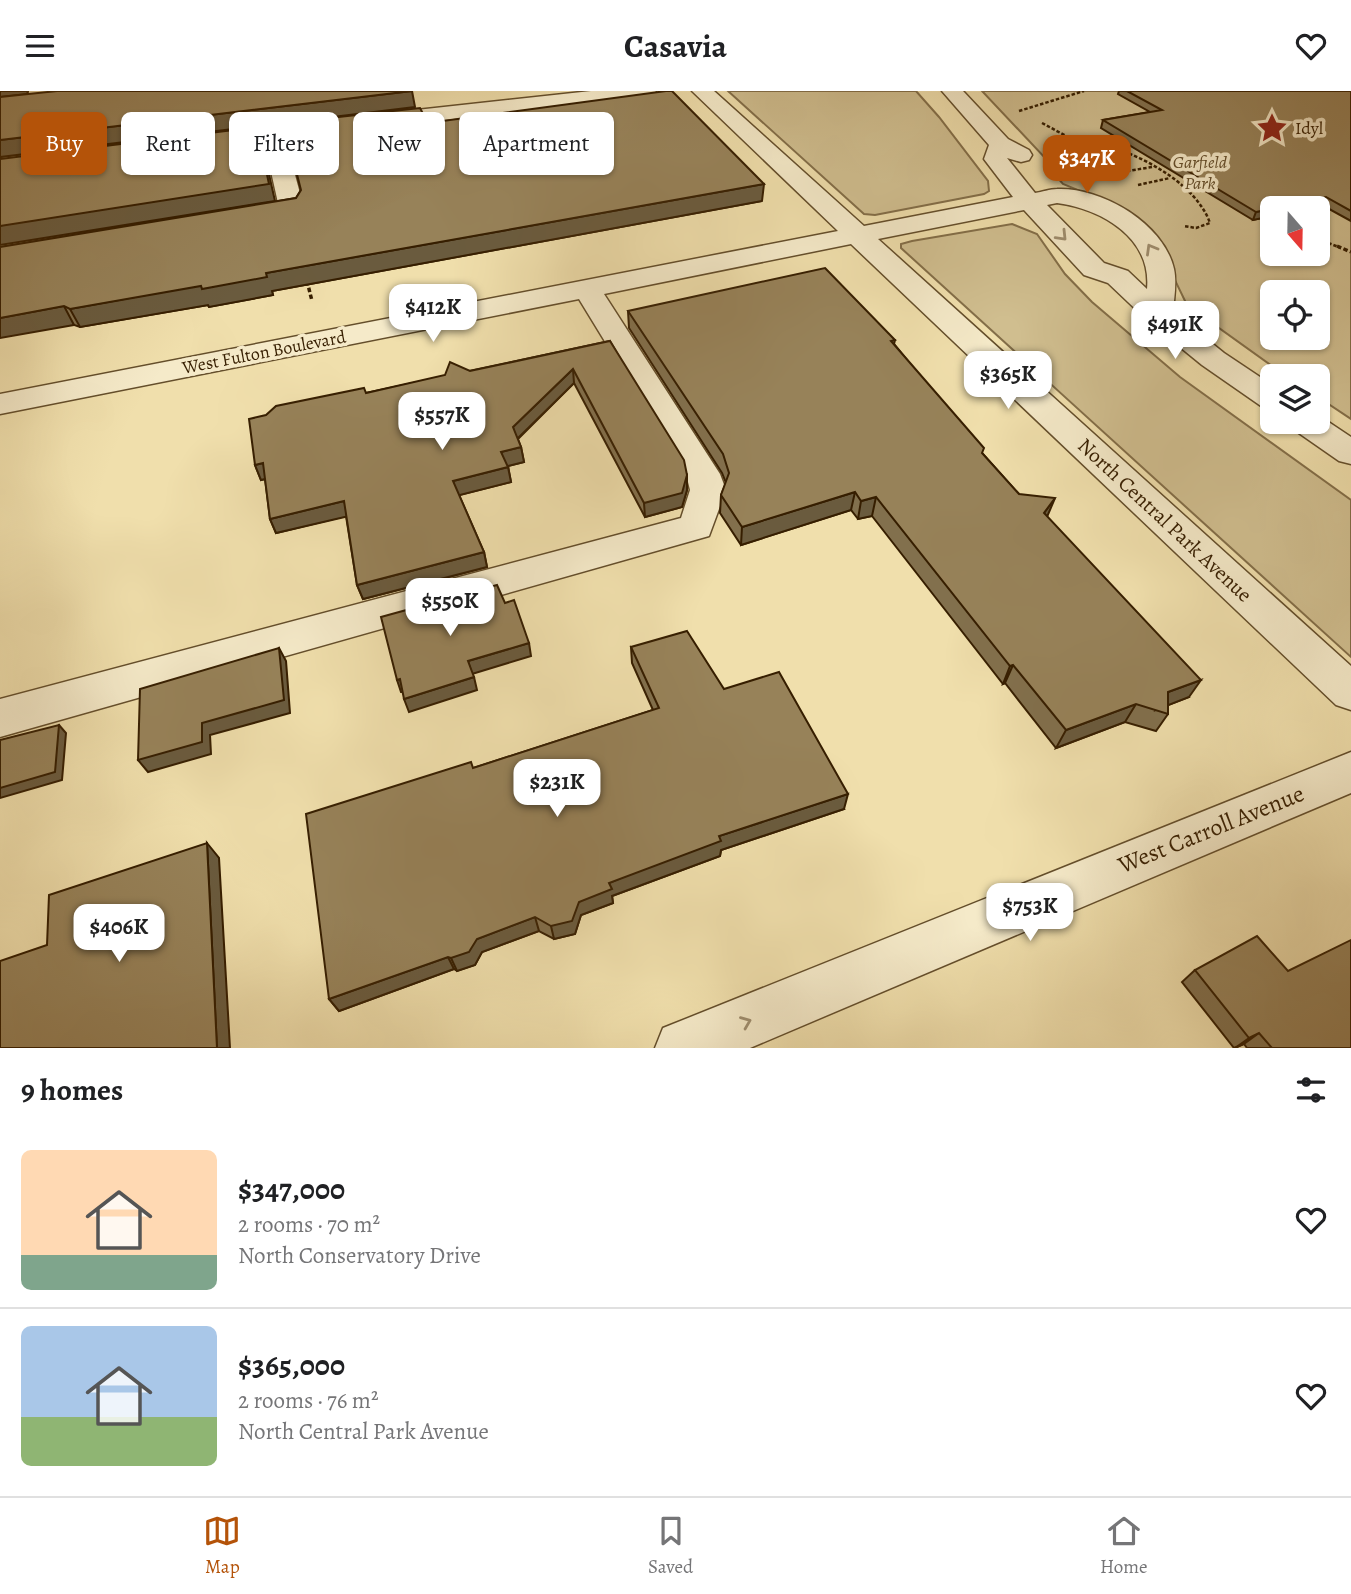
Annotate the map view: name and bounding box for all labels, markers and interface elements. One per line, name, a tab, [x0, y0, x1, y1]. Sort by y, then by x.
text: Casavia	[624, 24, 727, 68]
icon: menu	[21, 27, 59, 65]
icon: heart	[1292, 27, 1330, 65]
place icon: Idyl	[1255, 111, 1289, 145]
chip: Buy	[21, 112, 107, 175]
chip: Rent	[121, 112, 215, 175]
chip: Filters	[229, 112, 339, 175]
chip: New	[353, 112, 445, 175]
chip: Apartment	[459, 112, 614, 175]
place label: Idyl	[1295, 116, 1324, 140]
pin: $347K	[1038, 135, 1136, 195]
text: $347K	[1059, 142, 1115, 173]
park label: Garfield Park	[1173, 150, 1228, 195]
north arrow	[1260, 196, 1330, 266]
map controls	[1260, 196, 1330, 434]
one-way arrow	[1054, 228, 1067, 241]
one-way arrow	[1146, 244, 1159, 257]
button: locate	[1260, 280, 1330, 350]
pin: $412K	[384, 285, 482, 344]
text: $412K	[405, 291, 461, 322]
pin: $491K	[1126, 301, 1224, 361]
text: $491K	[1147, 308, 1203, 339]
street label: West Fulton Boulevard	[179, 324, 348, 380]
pin: $365K	[959, 351, 1057, 411]
text: $365K	[980, 358, 1036, 389]
button: layers	[1260, 364, 1330, 434]
pin: $557K	[393, 393, 491, 452]
text: $557K	[414, 399, 470, 430]
street label: North Central Park Avenue	[1072, 432, 1258, 608]
pin: $550K	[401, 579, 499, 638]
text: $550K	[421, 585, 479, 616]
pin: $231K	[508, 759, 606, 819]
text: $231K	[529, 766, 585, 797]
street label: West Carroll Avenue	[1112, 777, 1309, 881]
pin: $753K	[981, 883, 1079, 943]
text: $753K	[1002, 890, 1058, 921]
pin: $406K	[70, 905, 168, 964]
text: $406K	[90, 911, 148, 942]
one-way arrow	[738, 1016, 751, 1030]
text: 9 homes	[21, 1070, 123, 1110]
icon: filters	[1292, 1071, 1330, 1109]
text: $347,000	[238, 1169, 345, 1209]
icon: home	[77, 1178, 161, 1262]
icon: heart	[1292, 1201, 1330, 1239]
text: 2 rooms · 70 m²	[238, 1209, 380, 1240]
text: North Conservatory Drive	[238, 1240, 481, 1271]
text: $365,000	[238, 1345, 345, 1385]
icon: home	[77, 1354, 161, 1438]
icon: heart	[1292, 1377, 1330, 1415]
text: 2 rooms · 76 m²	[238, 1385, 379, 1416]
text: North Central Park Avenue	[238, 1416, 489, 1447]
tab: Map	[203, 1512, 241, 1580]
tab: Saved	[648, 1512, 693, 1580]
tab: Home	[1100, 1512, 1148, 1580]

